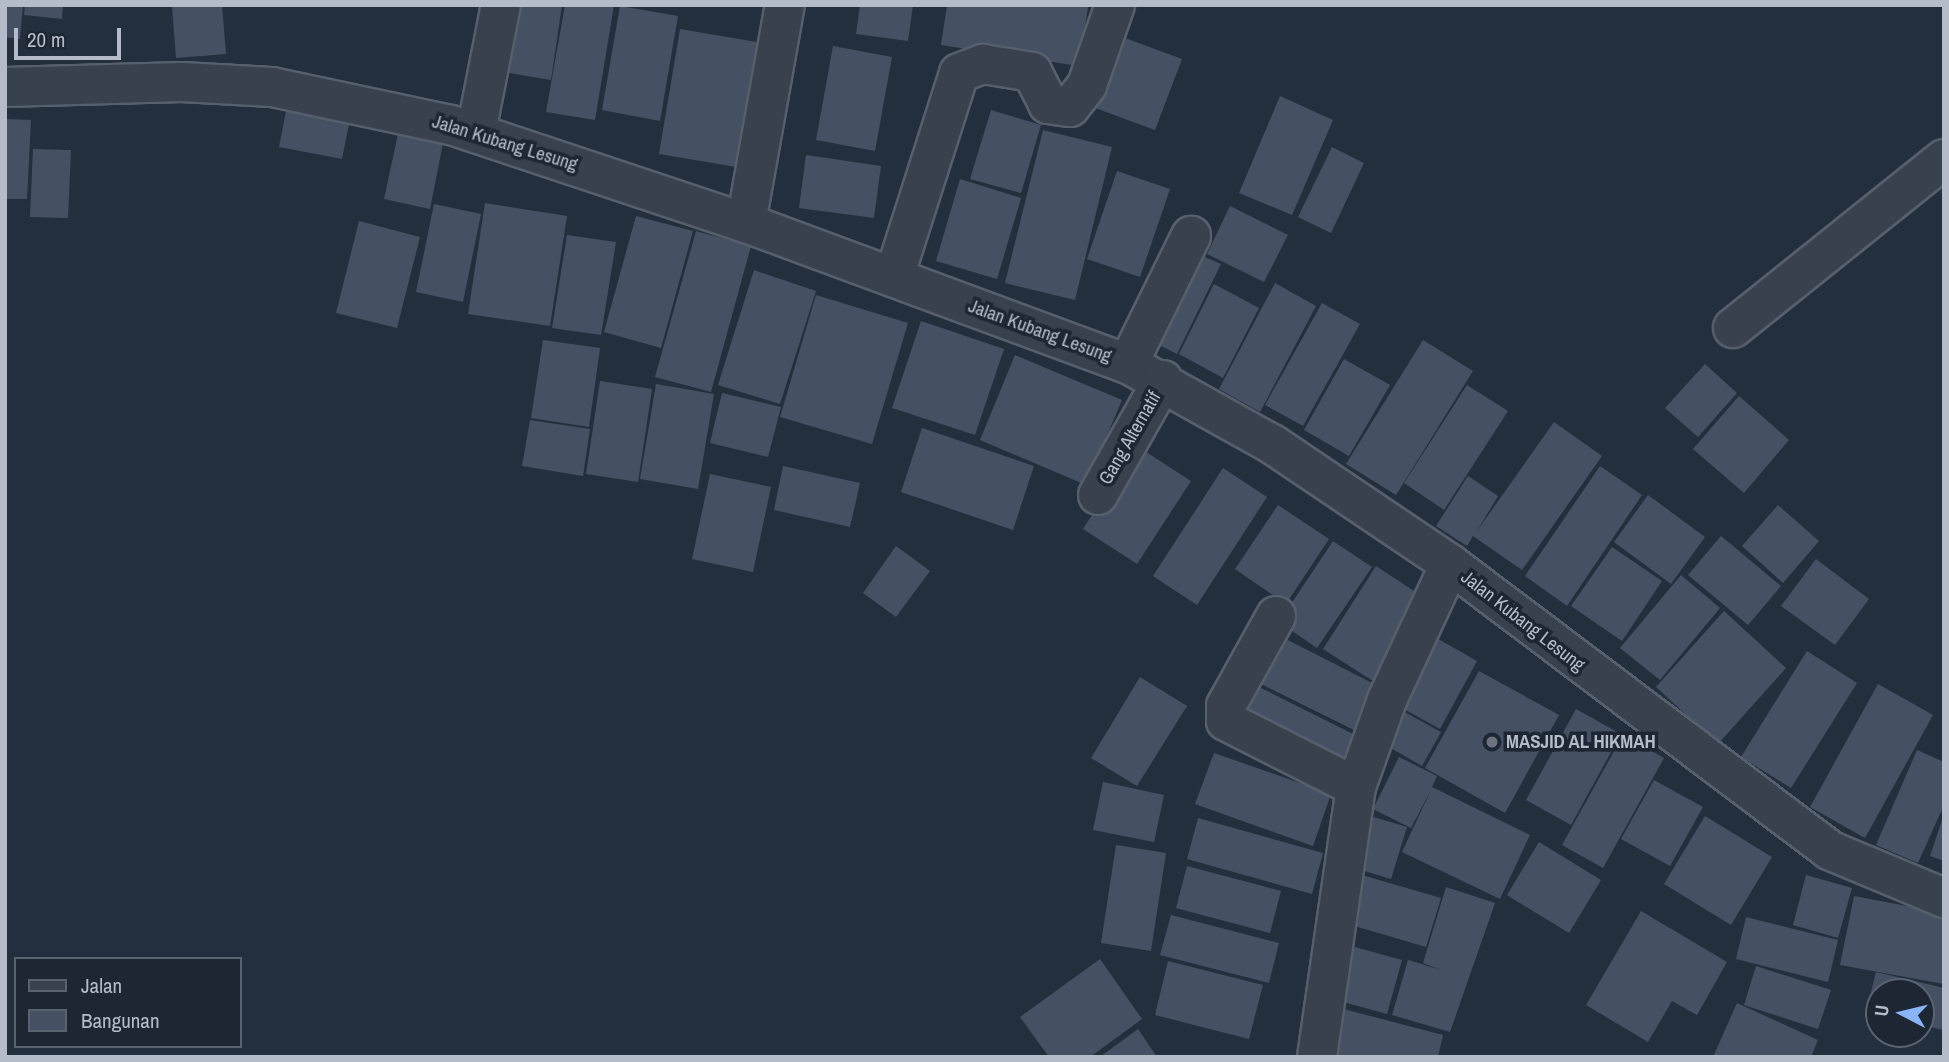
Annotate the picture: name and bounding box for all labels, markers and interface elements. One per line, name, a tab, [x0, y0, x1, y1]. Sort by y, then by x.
scale bar	[18, 14, 124, 58]
text: 20 m	[27, 25, 65, 54]
street label: Jalan Kubang Lesung	[430, 110, 580, 176]
street label: Jalan Kubang Lesung	[965, 295, 1115, 367]
street label: Gang Alternatif	[1094, 387, 1166, 489]
street label: Jalan Kubang Lesung	[1457, 566, 1589, 676]
place label: MASJID AL HIKMAH	[1506, 731, 1657, 753]
marker: MASJID AL HIKMAH	[1484, 734, 1500, 750]
legend	[14, 957, 242, 1048]
text: Jalan	[81, 971, 122, 1000]
north arrow	[1865, 978, 1935, 1048]
text: U	[1868, 1004, 1895, 1018]
text: Bangunan	[81, 1006, 160, 1035]

